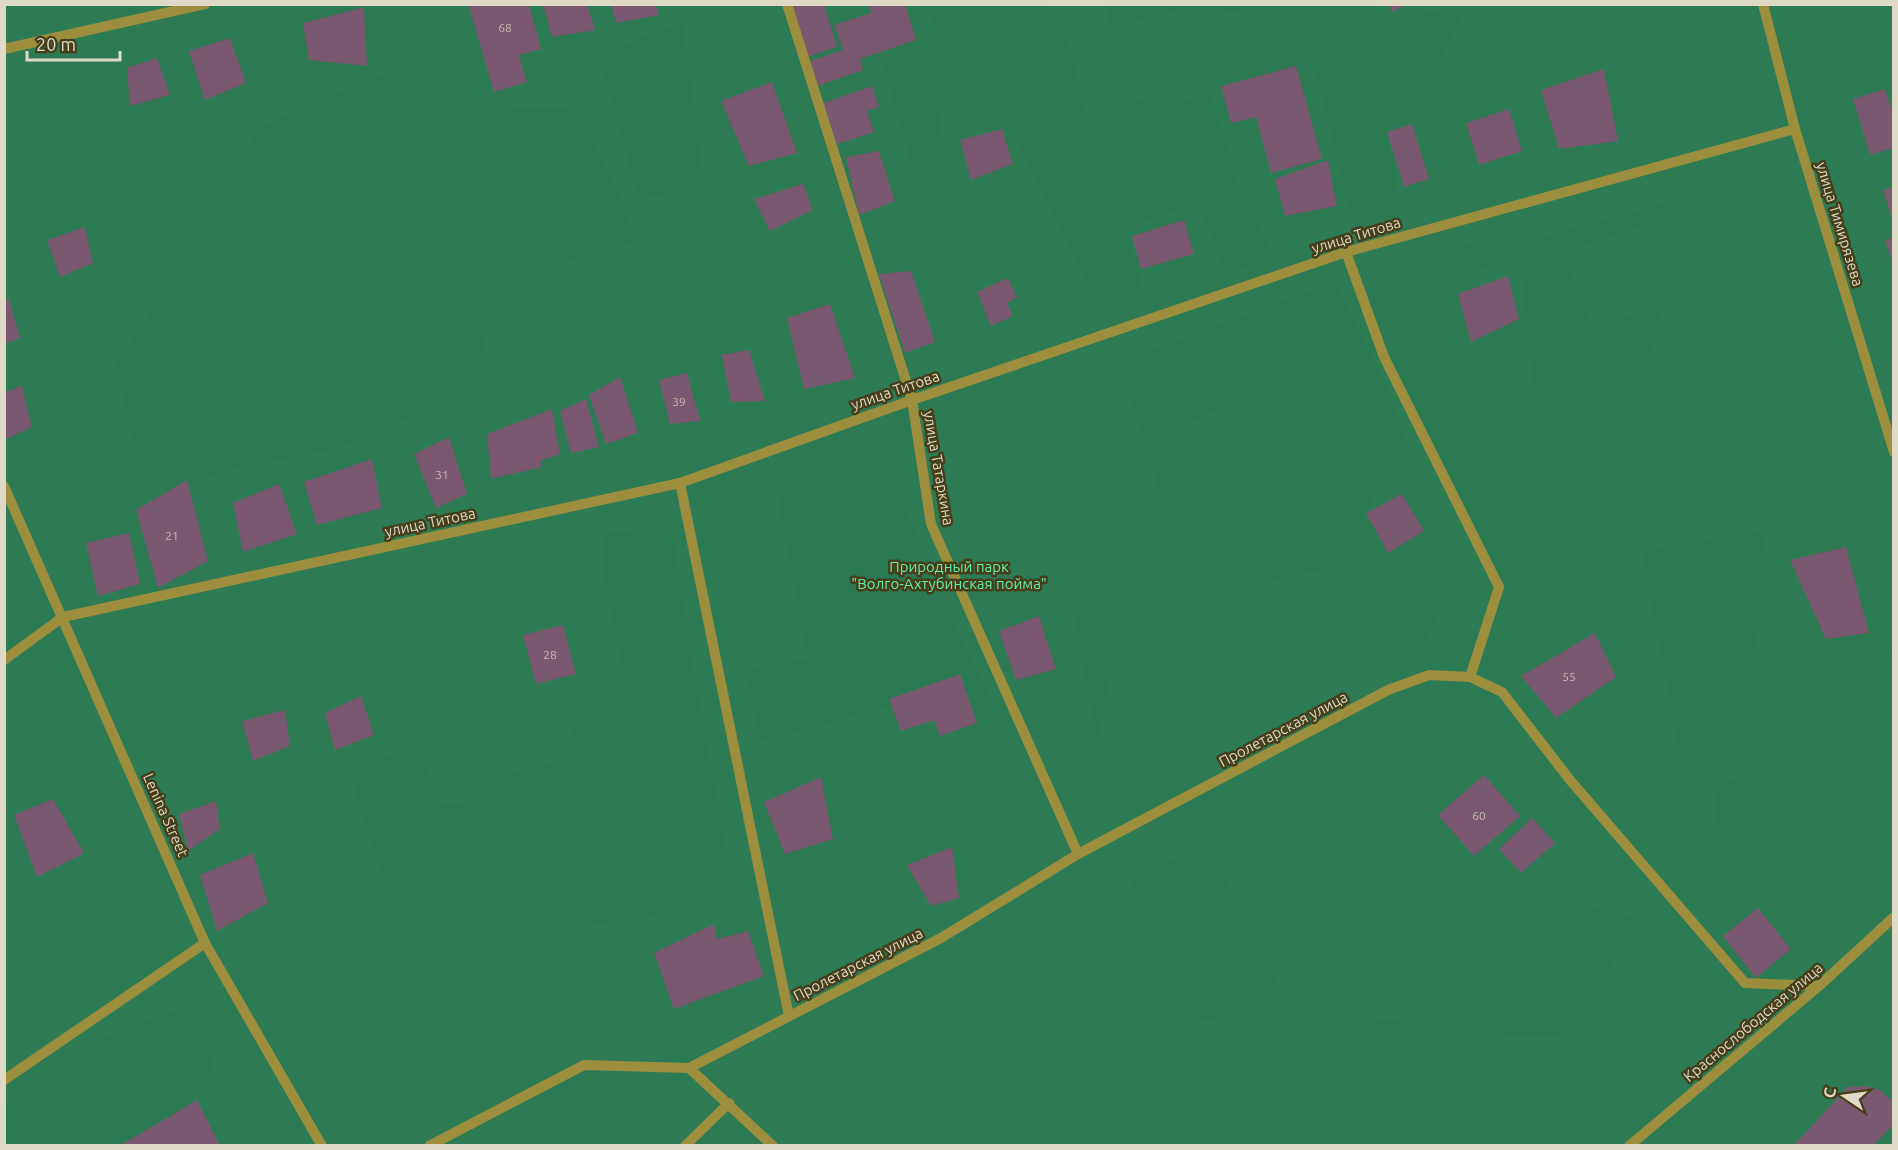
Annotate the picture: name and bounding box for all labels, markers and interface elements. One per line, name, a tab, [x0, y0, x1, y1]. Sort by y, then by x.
house number: 68	[498, 21, 512, 34]
scale bar	[27, 24, 120, 62]
text: 20 m	[36, 34, 76, 54]
street label: улица Тимирязева	[1813, 160, 1867, 288]
street label: улица Титова	[1309, 213, 1403, 257]
street label: улица Титова	[849, 367, 941, 413]
house number: 39	[672, 395, 686, 408]
street label: улица Татаркина	[921, 409, 957, 527]
house number: 31	[435, 468, 449, 481]
street label: улица Титова	[383, 504, 477, 540]
house number: 21	[165, 529, 179, 542]
park label: Природный парк "Волго-Ахтубинская пойма"	[851, 558, 1047, 592]
house number: 28	[543, 648, 557, 661]
house number: 55	[1562, 670, 1576, 683]
street label: Пролетарская улица	[1216, 688, 1350, 770]
street label: Lenina Street	[140, 771, 192, 860]
house number: 60	[1472, 809, 1486, 822]
street label: Пролетарская улица	[790, 924, 926, 1004]
street label: Краснослободская улица	[1680, 959, 1826, 1085]
north arrow	[1814, 1066, 1874, 1126]
text: С	[1819, 1086, 1839, 1100]

